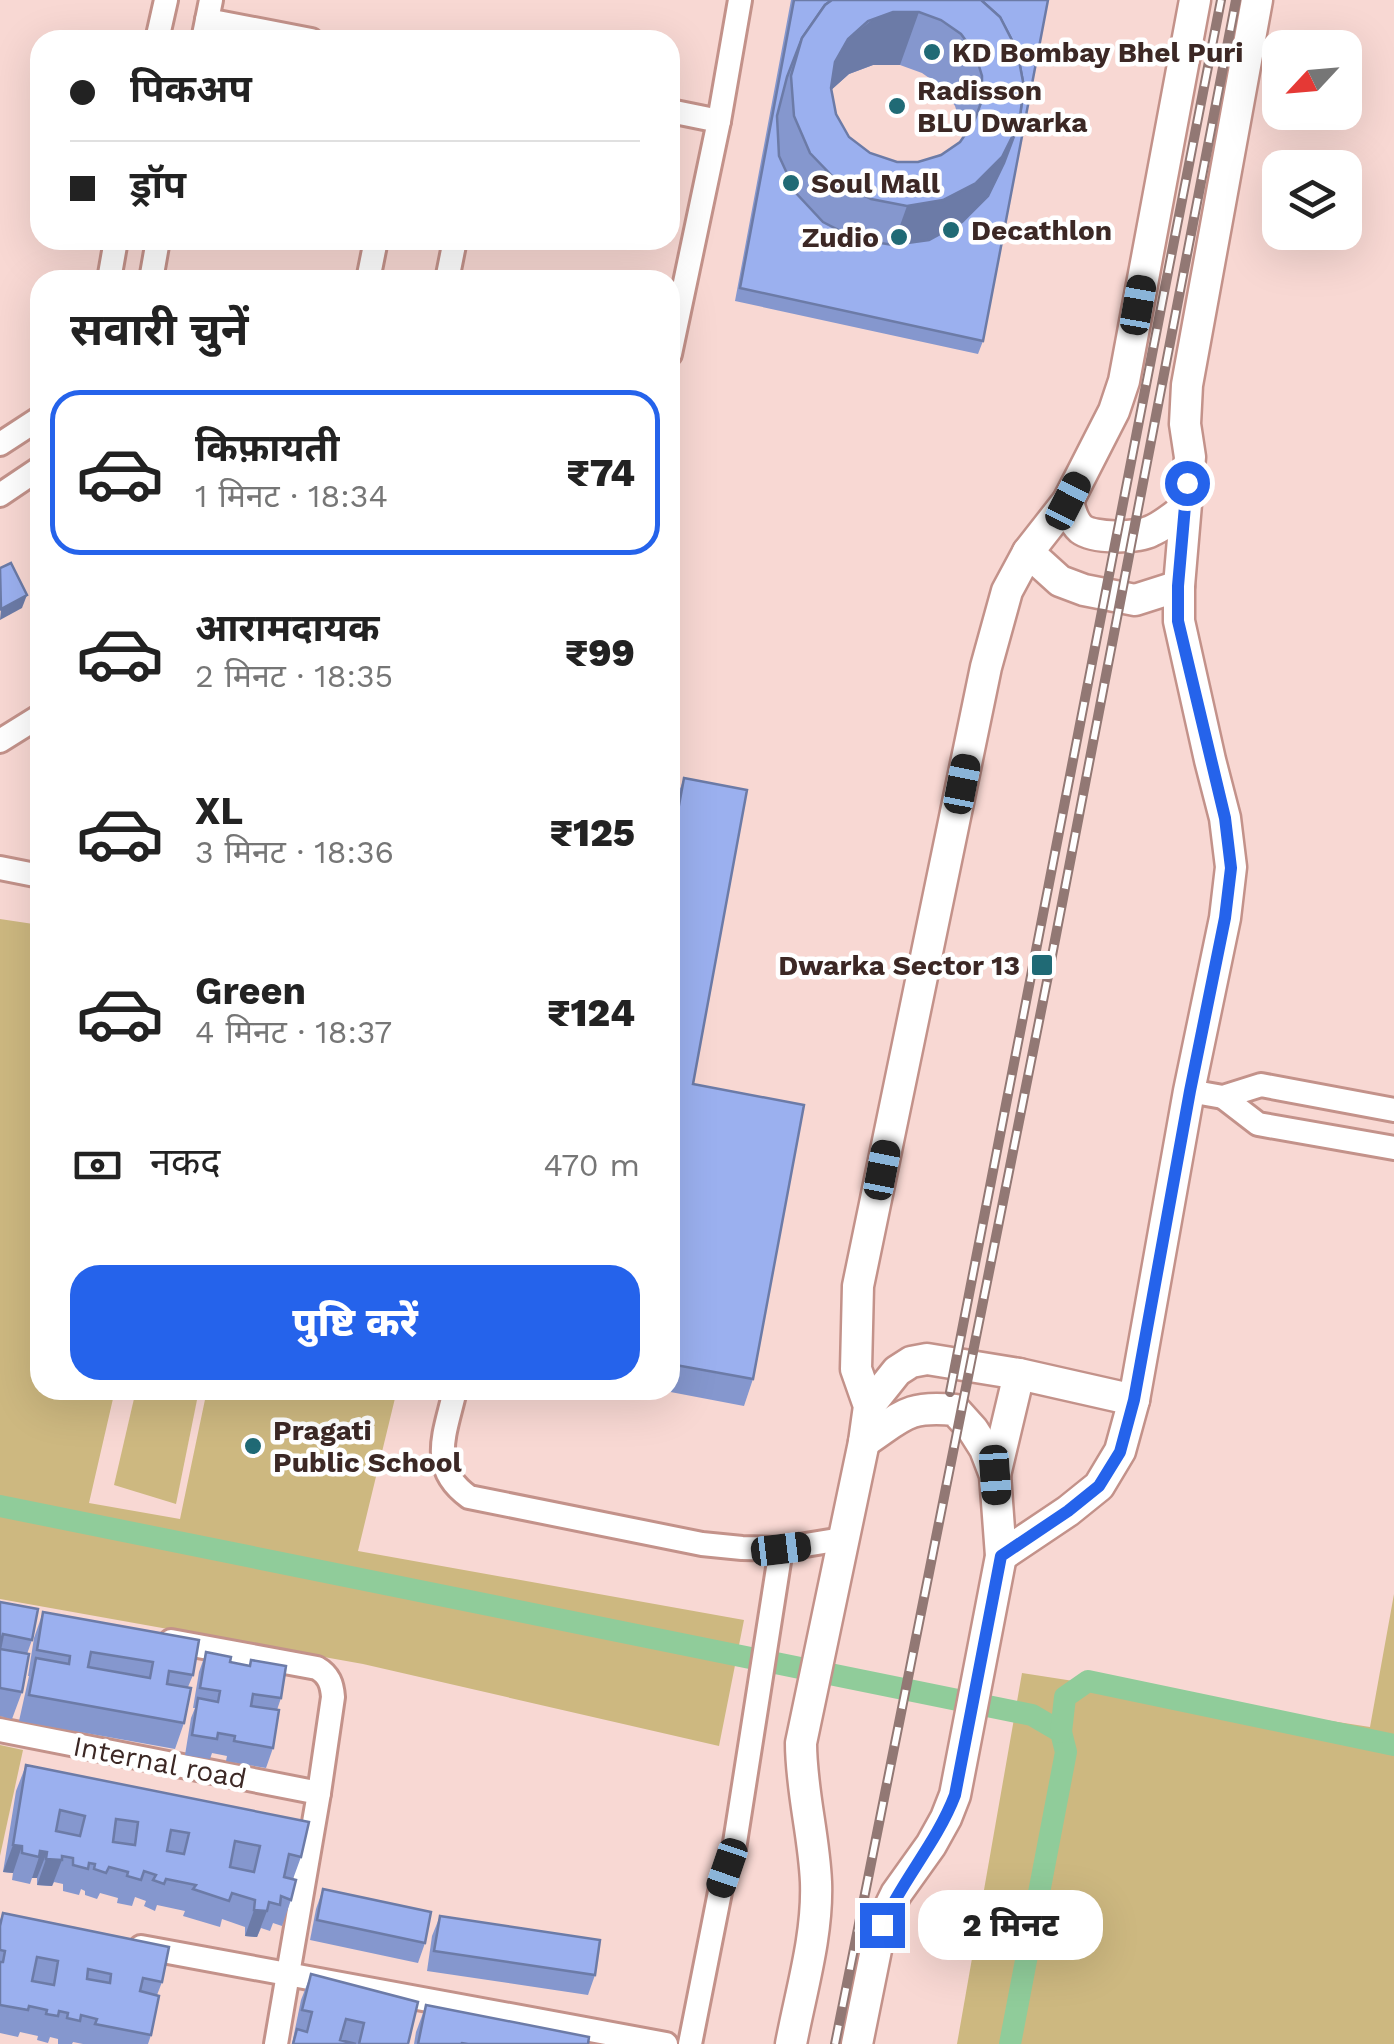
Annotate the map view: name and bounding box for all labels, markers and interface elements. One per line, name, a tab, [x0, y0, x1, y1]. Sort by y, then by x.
north arrow	[1262, 30, 1362, 130]
map controls	[1262, 30, 1362, 250]
place label: KD Bombay Bhel Puri	[952, 36, 1243, 69]
marker: KD Bombay Bhel Puri	[921, 41, 943, 63]
text: पिकअप	[130, 67, 252, 111]
place label: Radisson BLU Dwarka	[917, 74, 1088, 139]
marker: Radisson BLU Dwarka	[886, 95, 908, 117]
button: layers	[1262, 150, 1362, 250]
text: ड्रॉप	[130, 163, 186, 207]
place label: Soul Mall	[811, 167, 941, 200]
marker: Soul Mall	[780, 172, 802, 194]
place label: Decathlon	[971, 214, 1112, 247]
marker: Decathlon	[940, 219, 962, 241]
place label: Zudio	[802, 221, 879, 254]
marker: Zudio	[888, 226, 910, 248]
car	[1118, 273, 1158, 337]
text: सवारी चुनें	[70, 303, 248, 356]
text: किफ़ायती	[195, 426, 339, 470]
icon: car	[75, 428, 165, 518]
text: ₹74	[566, 451, 635, 495]
route start	[1165, 461, 1210, 506]
car	[1041, 467, 1095, 535]
text: 1 मिनट · 18:34	[195, 477, 388, 515]
text: आरामदायक	[195, 606, 379, 650]
icon: car	[75, 608, 165, 698]
text: ₹99	[565, 631, 635, 675]
text: 2 मिनट · 18:35	[195, 657, 393, 695]
car	[942, 752, 982, 816]
icon: car	[75, 788, 165, 878]
text: XL	[195, 789, 243, 833]
text: ₹125	[550, 811, 635, 855]
text: 3 मिनट · 18:36	[195, 833, 394, 871]
place label: Dwarka Sector 13	[778, 949, 1020, 982]
marker: Dwarka Sector 13	[1029, 952, 1055, 978]
icon: car	[75, 968, 165, 1058]
text: Green	[195, 969, 306, 1013]
text: ₹124	[547, 991, 635, 1035]
text: 4 मिनट · 18:37	[195, 1013, 392, 1051]
icon: cash	[70, 1138, 125, 1193]
car	[862, 1138, 902, 1202]
text: नकद	[150, 1140, 220, 1184]
text: 470 m	[543, 1146, 640, 1184]
button: पुष्टि करें	[70, 1265, 640, 1380]
place label: Pragati Public School	[273, 1414, 463, 1479]
marker: Pragati Public School	[242, 1435, 264, 1457]
car	[978, 1444, 1012, 1506]
car	[749, 1530, 813, 1568]
street label: Internal road	[70, 1729, 249, 1795]
car	[703, 1835, 751, 1901]
callout: 2 मिनट	[917, 1890, 1102, 1960]
route end	[860, 1903, 905, 1948]
text: 2 मिनट	[962, 1906, 1059, 1944]

